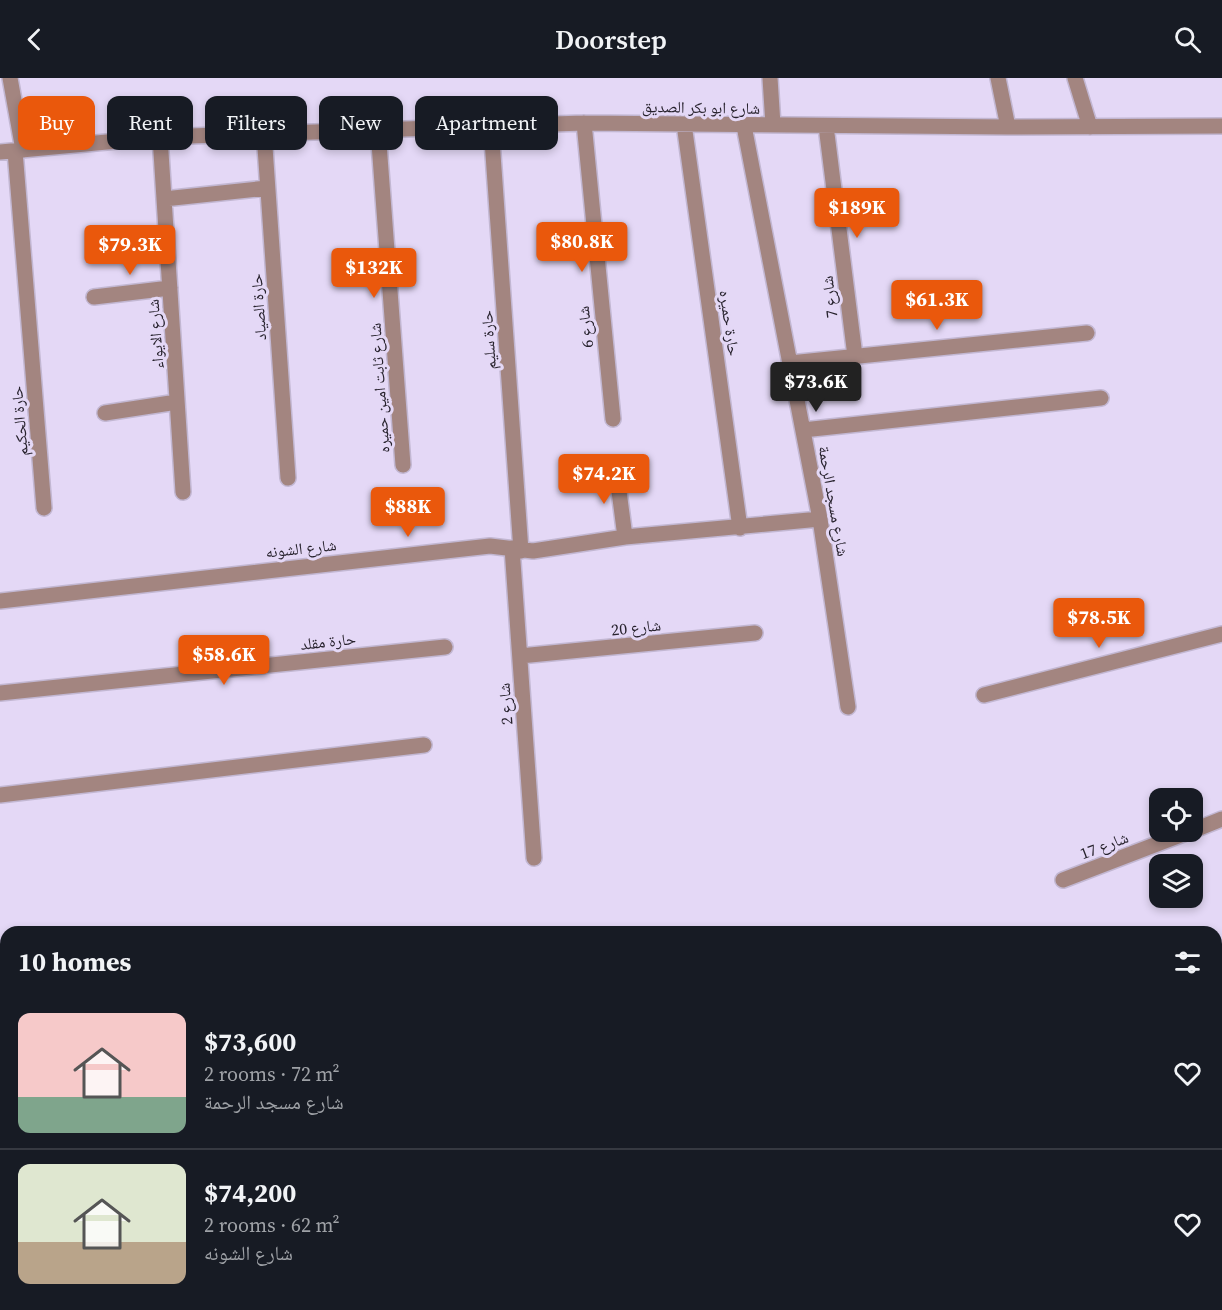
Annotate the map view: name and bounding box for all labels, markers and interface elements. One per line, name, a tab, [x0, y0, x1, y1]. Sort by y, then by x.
text: Doorstep	[555, 21, 667, 58]
icon: back	[18, 23, 51, 56]
icon: search	[1171, 23, 1204, 56]
street label: شارع ابو بكر الصديق	[642, 95, 760, 119]
chip: Buy	[18, 96, 95, 150]
chip: Rent	[107, 96, 193, 150]
chip: Filters	[205, 96, 307, 150]
chip: New	[319, 96, 403, 150]
chip: Apartment	[415, 96, 558, 150]
pin: $189K	[815, 188, 899, 239]
text: $189K	[828, 193, 886, 221]
pin: $80.8K	[533, 222, 631, 273]
pin: $79.3K	[81, 225, 179, 276]
text: $80.8K	[550, 227, 614, 255]
text: $79.3K	[98, 230, 162, 258]
pin: $132K	[332, 248, 416, 299]
text: $132K	[345, 253, 403, 281]
street label: حارة الصياد	[245, 273, 271, 341]
street label: شارع 7	[816, 275, 842, 319]
pin: $61.3K	[888, 280, 986, 331]
text: $61.3K	[905, 285, 969, 313]
street label: حارة حميره	[715, 289, 745, 357]
street label: شارع الايواء	[142, 298, 168, 370]
street label: شارع 6	[572, 305, 598, 349]
street label: حارة سليم	[475, 310, 501, 370]
street label: شارع ثابت امين حميره	[363, 322, 395, 454]
pin: $73.6K	[767, 362, 865, 413]
text: $73.6K	[784, 367, 848, 395]
street label: حارة الحكيم	[5, 385, 33, 457]
street label: شارع مسجد الرحمة	[813, 444, 855, 558]
pin: $74.2K	[555, 454, 653, 505]
text: $74.2K	[572, 459, 636, 487]
pin: $88K	[372, 487, 444, 538]
text: $88K	[385, 492, 431, 520]
street label: شارع الشونه	[265, 533, 337, 563]
pin: $78.5K	[1050, 598, 1148, 649]
text: $78.5K	[1067, 603, 1131, 631]
street label: شارع 20	[610, 613, 662, 641]
street label: حارة مقلد	[299, 627, 357, 655]
pin: $58.6K	[175, 635, 273, 686]
text: $58.6K	[192, 640, 256, 668]
street label: شارع 2	[493, 682, 517, 726]
map controls	[1149, 788, 1203, 908]
button: locate	[1149, 788, 1203, 842]
street label: شارع 17	[1077, 826, 1131, 864]
button: layers	[1149, 854, 1203, 908]
text: 10 homes	[18, 944, 131, 980]
icon: filters	[1171, 946, 1204, 979]
text: $73,600	[204, 1024, 296, 1060]
icon: home	[66, 1037, 138, 1109]
icon: heart	[1171, 1057, 1204, 1090]
text: 2 rooms · 72 m²	[204, 1060, 340, 1088]
text: شارع مسجد الرحمة	[204, 1088, 344, 1116]
text: $74,200	[204, 1175, 296, 1211]
icon: home	[66, 1188, 138, 1260]
icon: heart	[1171, 1208, 1204, 1241]
text: 2 rooms · 62 m²	[204, 1211, 340, 1239]
text: شارع الشونه	[204, 1239, 293, 1267]

